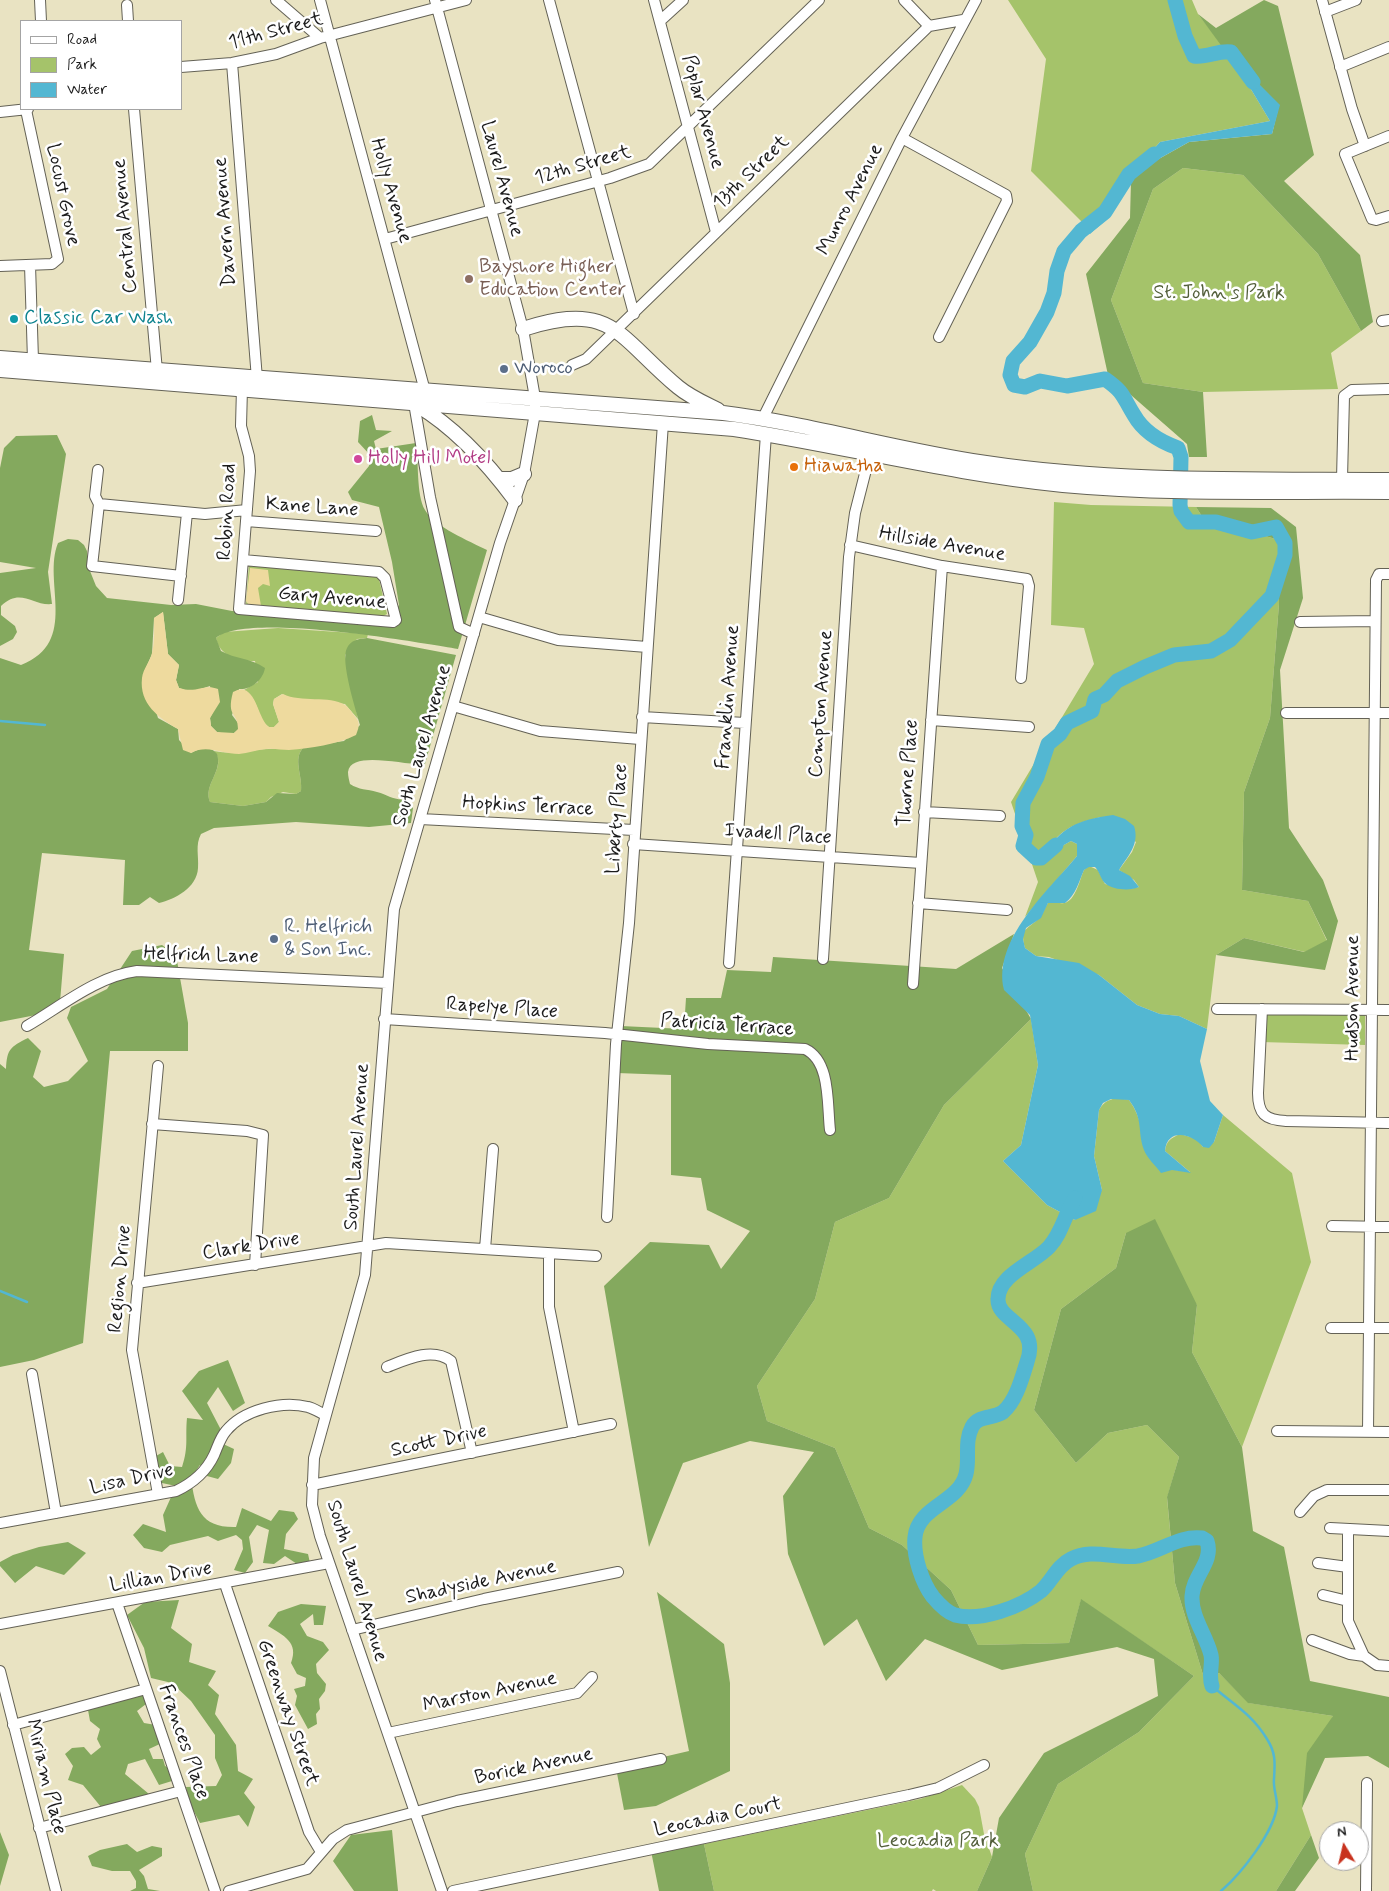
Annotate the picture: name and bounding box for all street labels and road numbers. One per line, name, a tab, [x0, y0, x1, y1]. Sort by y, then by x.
street label: 11th Street	[226, 8, 326, 56]
street label: Poplar Avenue	[675, 52, 729, 172]
street label: Laurel Avenue	[474, 119, 528, 239]
street label: 13th Street	[709, 131, 795, 215]
street label: Holly Avenue	[364, 136, 416, 246]
street label: Munro Avenue	[813, 140, 889, 260]
street label: 12th Street	[532, 141, 634, 191]
street label: Locust Grove	[39, 142, 85, 248]
street label: Davern Avenue	[210, 156, 242, 288]
street label: Central Avenue	[108, 158, 144, 294]
street label: Robin Road	[213, 463, 243, 561]
street label: Kane Lane	[265, 493, 359, 523]
street label: Hillside Avenue	[877, 522, 1007, 568]
street label: Gary Avenue	[277, 582, 387, 616]
street label: Franklin Avenue	[712, 624, 746, 770]
street label: Compton Avenue	[805, 629, 839, 779]
street label: South Laurel Avenue	[388, 662, 458, 830]
street label: Thorne Place	[893, 719, 925, 827]
street label: Liberty Place	[602, 763, 634, 875]
street label: Hopkins Terrace	[462, 792, 594, 822]
street label: Ivadell Place	[724, 819, 832, 851]
street label: Hudson Avenue	[1342, 935, 1366, 1061]
street label: Helfrich Lane	[143, 942, 259, 970]
street label: Rapelye Place	[445, 993, 559, 1025]
street label: Patricia Terrace	[660, 1009, 794, 1043]
street label: South Laurel Avenue	[340, 1063, 376, 1231]
street label: Region Drive	[104, 1224, 138, 1334]
street label: Clark Drive	[201, 1227, 301, 1267]
street label: Scott Drive	[389, 1420, 489, 1464]
street label: Lisa Drive	[88, 1459, 176, 1501]
street label: South Laurel Avenue	[320, 1497, 392, 1665]
street label: Shadyside Avenue	[404, 1555, 558, 1611]
street label: Lillian Drive	[108, 1557, 214, 1599]
street label: Greenway Street	[251, 1637, 323, 1789]
street label: Marston Avenue	[421, 1667, 559, 1719]
street label: Frances Place	[152, 1681, 214, 1803]
street label: Miriam Place	[19, 1717, 71, 1837]
street label: Borick Avenue	[473, 1743, 595, 1791]
street label: Leocadia Court	[652, 1793, 784, 1843]

